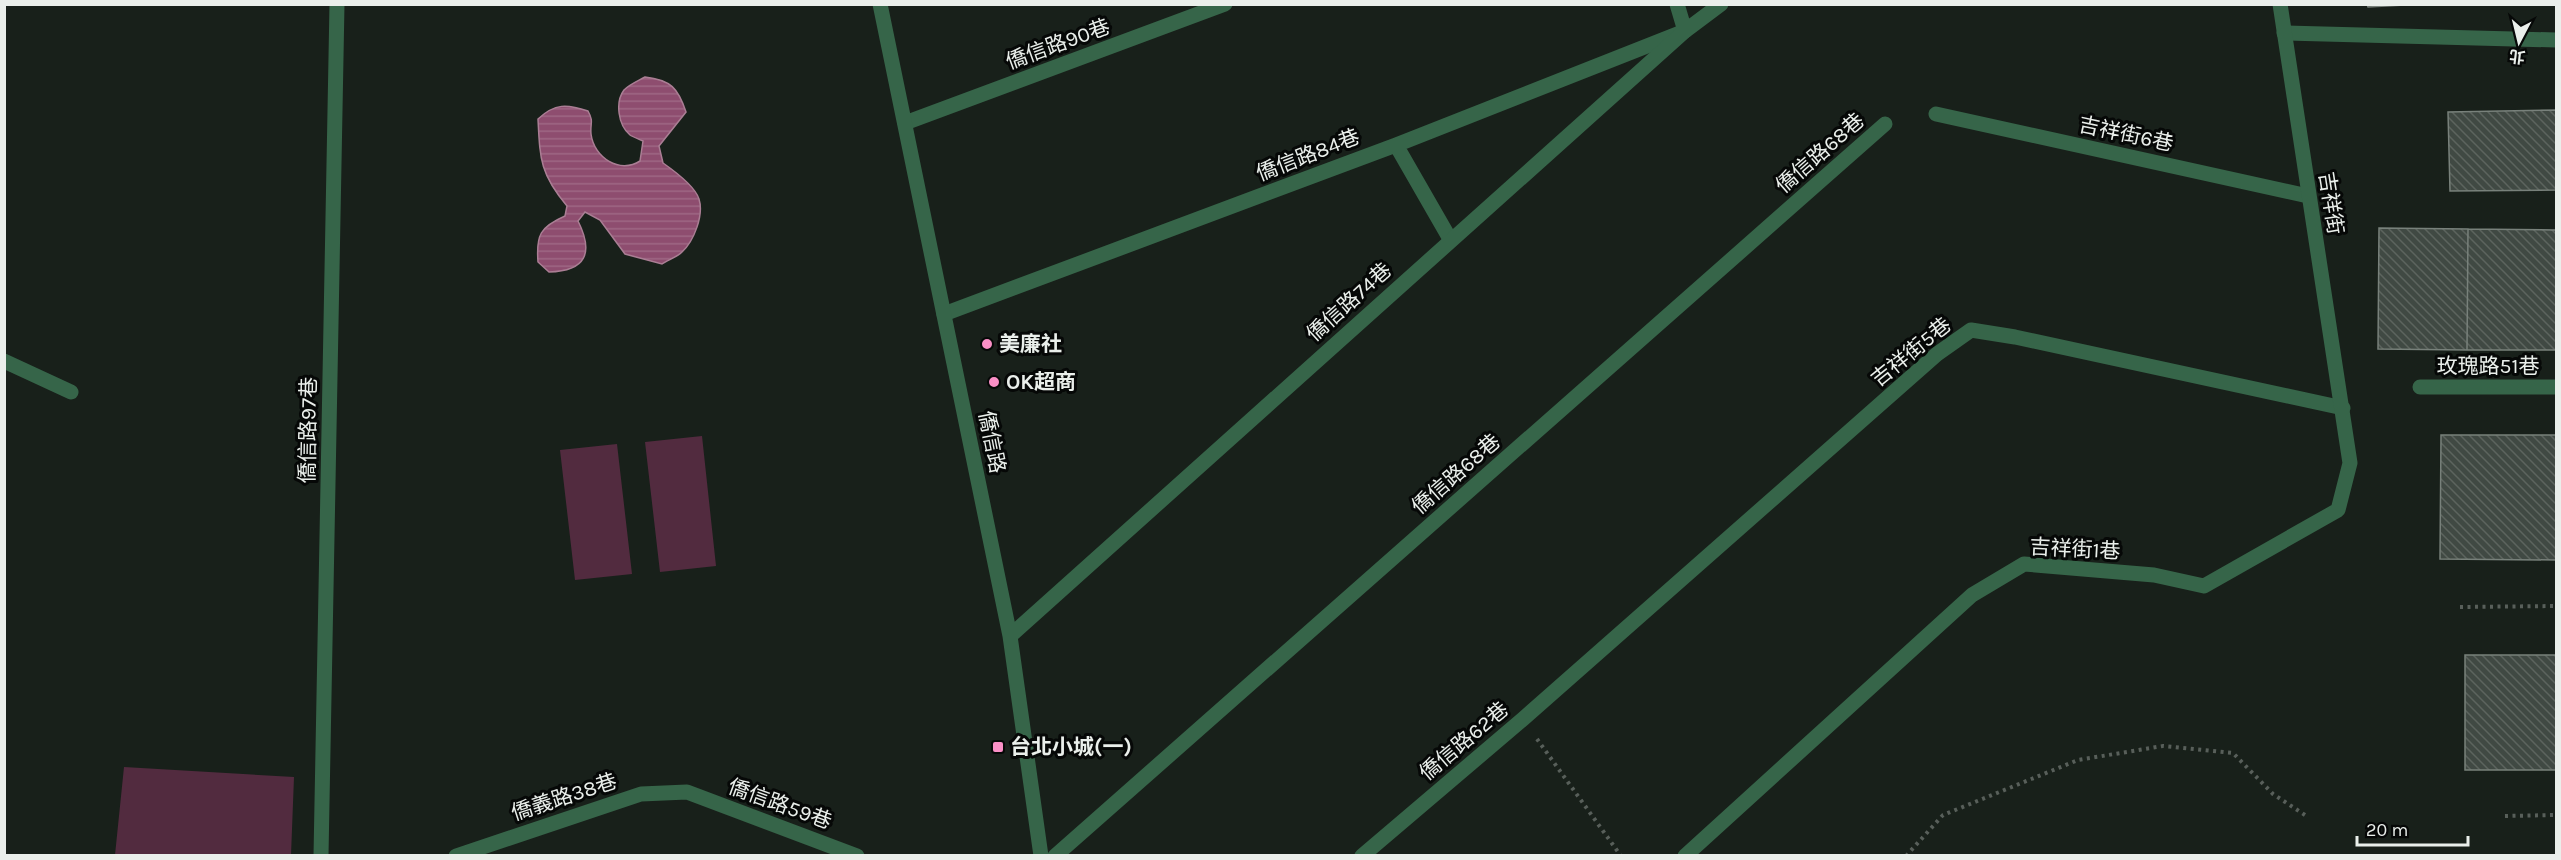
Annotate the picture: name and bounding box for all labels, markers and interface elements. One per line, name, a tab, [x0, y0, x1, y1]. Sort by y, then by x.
north arrow	[2489, 12, 2549, 72]
street label: 僑信路90巷	[1003, 14, 1113, 74]
text: 北	[2508, 46, 2526, 67]
street label: 僑信路68巷	[1771, 108, 1869, 198]
street label: 吉祥街6巷	[2077, 112, 2175, 156]
street label: 僑信路84巷	[1253, 124, 1363, 186]
street label: 吉祥街	[2314, 170, 2348, 236]
street label: 僑信路74巷	[1302, 258, 1396, 346]
street label: 吉祥街5巷	[1866, 313, 1956, 391]
place label: 美廉社	[999, 332, 1062, 356]
marker: 美廉社	[980, 337, 994, 351]
street label: 玫瑰路51巷	[2437, 354, 2539, 378]
place label: OK超商	[1006, 370, 1076, 394]
marker: OK超商	[987, 375, 1001, 389]
street label: 僑信路97巷	[295, 377, 321, 483]
street label: 僑信路	[974, 409, 1010, 475]
street label: 僑信路68巷	[1407, 429, 1505, 519]
street label: 吉祥街1巷	[2029, 535, 2121, 563]
street label: 僑信路62巷	[1415, 697, 1513, 785]
place label: 台北小城(一)	[1010, 735, 1132, 759]
marker: 台北小城(一)	[991, 740, 1005, 754]
street label: 僑義路38巷	[508, 769, 620, 825]
street label: 僑信路59巷	[725, 774, 835, 834]
scale bar	[2357, 809, 2468, 847]
text: 20 m	[2366, 819, 2408, 841]

